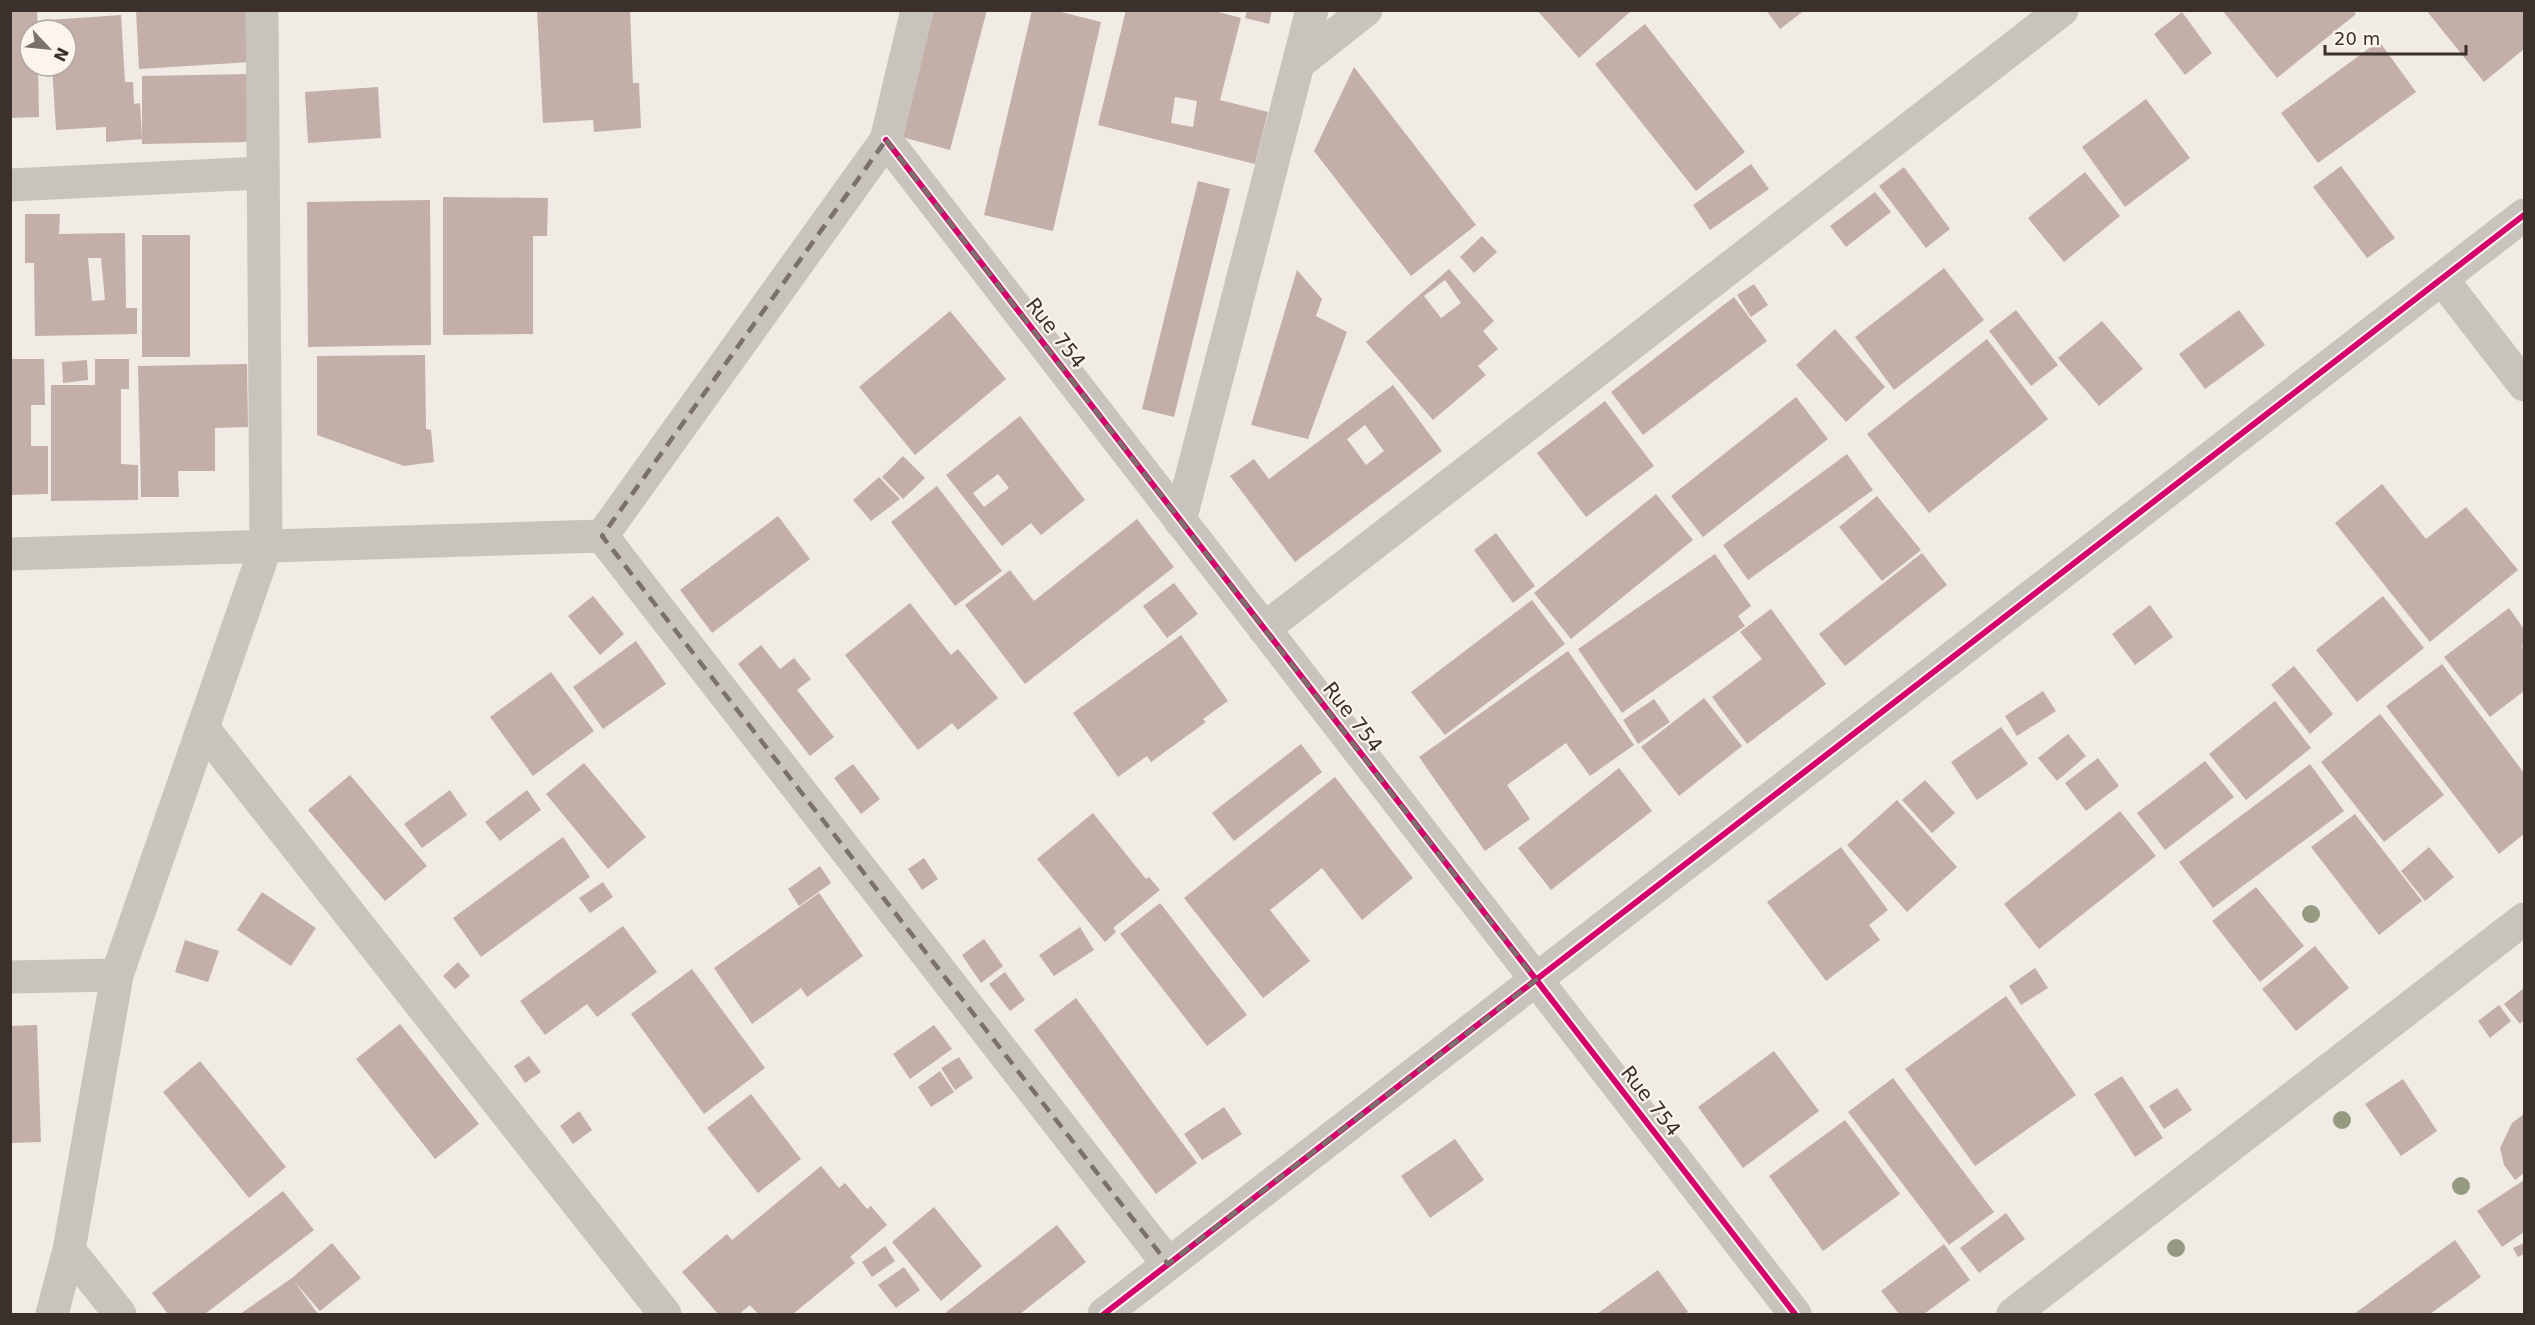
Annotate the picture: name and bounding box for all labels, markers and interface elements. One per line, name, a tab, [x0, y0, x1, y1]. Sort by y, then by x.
north arrow	[18, 18, 78, 78]
scale bar	[2325, 18, 2466, 56]
text: 20 m	[2334, 28, 2380, 49]
text: N	[50, 44, 73, 65]
street label: Rue 754	[1021, 293, 1091, 373]
street label: Rue 754	[1318, 677, 1388, 757]
street label: Rue 754	[1616, 1061, 1686, 1141]

